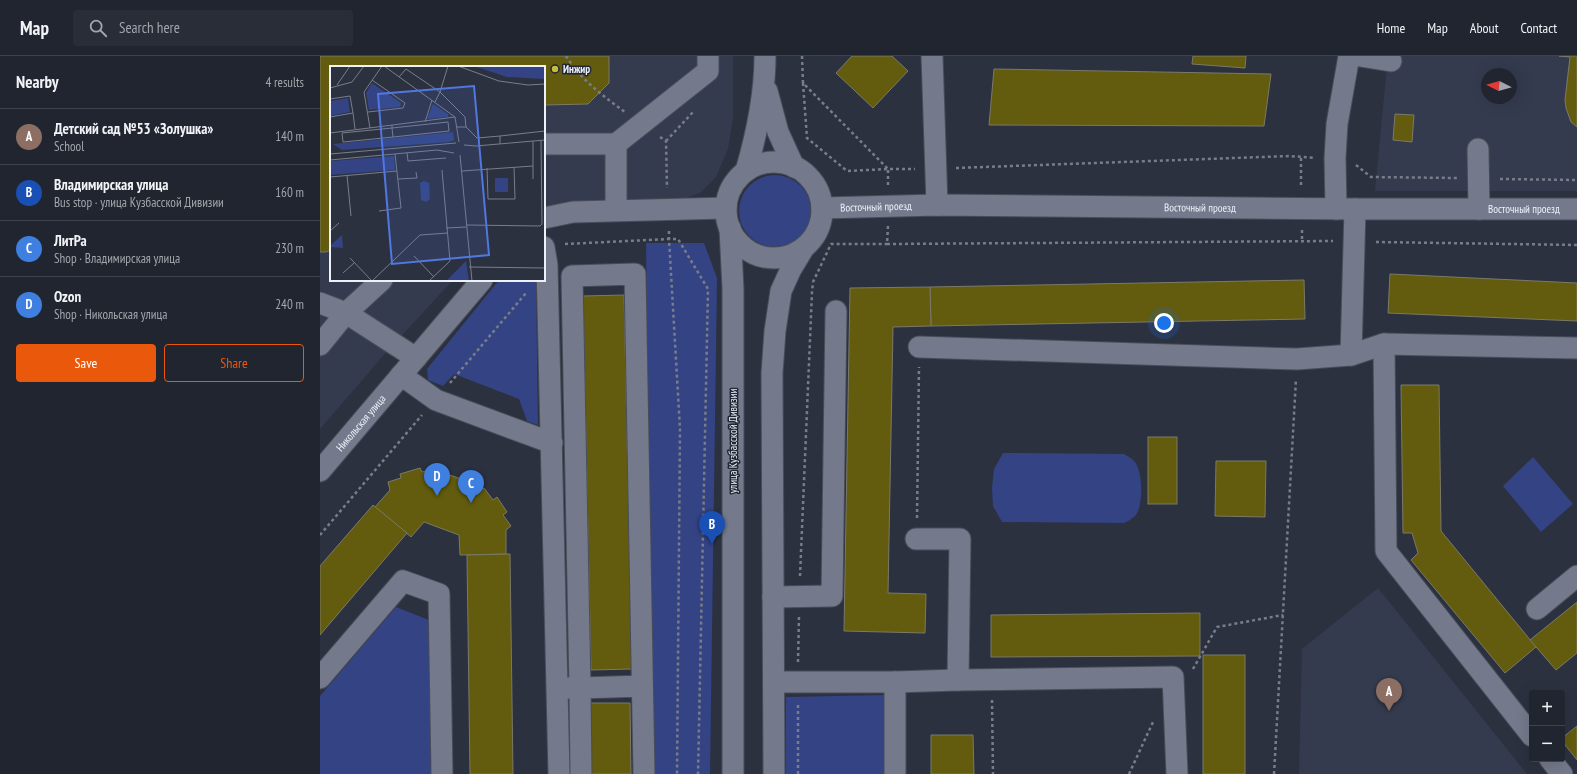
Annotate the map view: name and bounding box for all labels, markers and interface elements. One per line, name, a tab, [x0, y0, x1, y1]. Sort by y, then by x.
search box	[73, 10, 353, 46]
text: Map	[20, 16, 49, 40]
icon: search	[87, 17, 109, 39]
text: Search here	[119, 18, 180, 37]
text: Home	[1377, 19, 1405, 37]
text: Map	[1427, 19, 1448, 37]
text: About	[1470, 19, 1499, 37]
text: Contact	[1521, 19, 1557, 37]
place label: Инжир	[563, 62, 590, 76]
marker: Инжир	[550, 64, 560, 74]
inset map	[330, 66, 545, 281]
north arrow	[1481, 68, 1517, 104]
text: Nearby	[16, 71, 59, 93]
text: 4 results	[265, 74, 304, 91]
text: Детский сад №53 «Золушка»	[54, 119, 213, 138]
text: A	[26, 128, 32, 145]
text: 140 m	[275, 128, 304, 145]
text: School	[54, 138, 84, 155]
text: Владимирская улица	[54, 175, 168, 194]
text: B	[26, 184, 32, 201]
text: 160 m	[275, 184, 304, 201]
text: Bus stop · улица Кузбасской Дивизии	[54, 194, 224, 211]
street label: Восточный проезд	[840, 199, 912, 215]
street label: Восточный проезд	[1164, 200, 1236, 215]
street label: Восточный проезд	[1488, 202, 1560, 216]
text: ЛитРа	[54, 231, 87, 250]
text: C	[26, 240, 32, 257]
text: 230 m	[275, 240, 304, 257]
text: Shop · Владимирская улица	[54, 250, 180, 267]
text: Ozon	[54, 287, 81, 306]
text: D	[26, 296, 32, 313]
text: 240 m	[275, 296, 304, 313]
text: Shop · Никольская улица	[54, 306, 167, 323]
your location	[1154, 313, 1174, 333]
button: Save	[16, 344, 156, 382]
button: Share	[164, 344, 304, 382]
street label: улица Кузбасской Дивизии	[726, 389, 740, 493]
street label: Никольская улица	[333, 392, 389, 454]
pin: D	[424, 463, 450, 496]
pin: C	[458, 470, 484, 503]
pin: B	[699, 511, 725, 544]
pin: A	[1376, 678, 1402, 711]
map controls	[1529, 690, 1565, 762]
button: +	[1529, 690, 1565, 726]
button: −	[1529, 726, 1565, 762]

